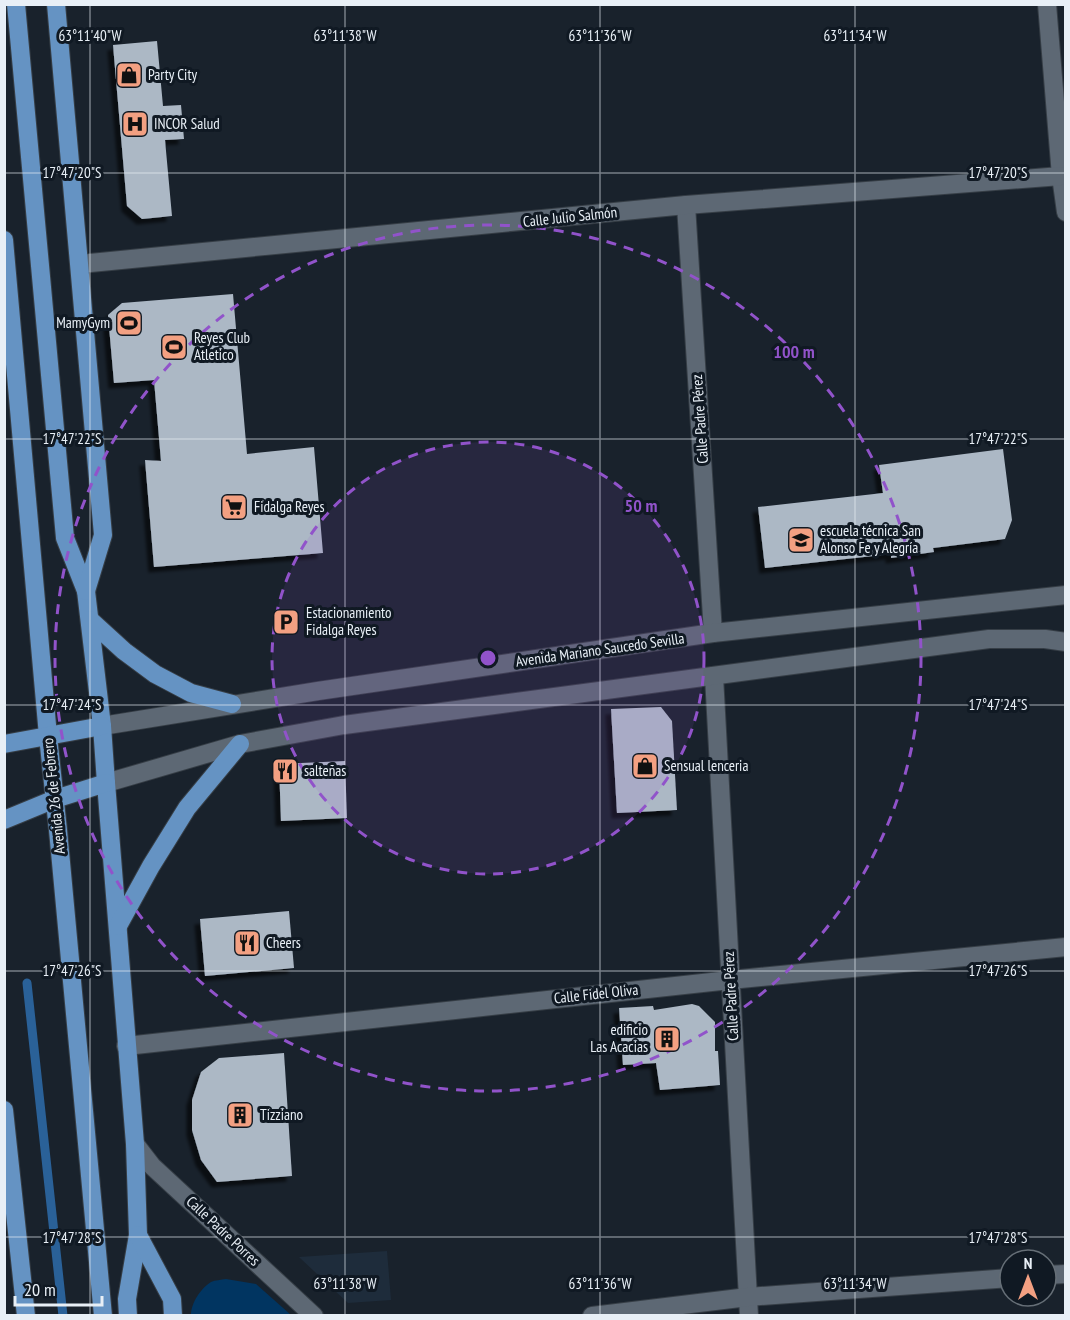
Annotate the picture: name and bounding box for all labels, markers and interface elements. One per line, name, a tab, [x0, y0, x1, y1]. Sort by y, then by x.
text: 63°11'40"W	[58, 26, 122, 45]
text: 63°11'38"W	[313, 26, 377, 45]
text: 63°11'36"W	[568, 26, 632, 45]
text: 63°11'34"W	[823, 26, 887, 45]
shop icon: Party City	[114, 60, 144, 90]
place label: Party City	[148, 65, 197, 84]
hospital icon: INCOR Salud	[120, 109, 150, 139]
place label: INCOR Salud	[154, 114, 220, 133]
text: 17°47'20"S	[42, 163, 102, 182]
text: 17°47'20"S	[968, 163, 1028, 182]
street label: Calle Julio Salmón	[522, 202, 618, 231]
sports icon: MamyGym	[114, 308, 144, 338]
place label: MamyGym	[56, 313, 110, 332]
place label: Reyes Club Atletico	[194, 328, 250, 364]
sports icon: Reyes Club Atletico	[159, 332, 189, 362]
text: 100 m	[773, 340, 815, 363]
street label: Calle Padre Pérez	[687, 374, 712, 464]
text: 17°47'22"S	[42, 429, 102, 448]
text: 17°47'22"S	[968, 429, 1028, 448]
supermarket icon: Fidalga Reyes	[219, 492, 249, 522]
text: 50 m	[625, 494, 657, 517]
place label: Fidalga Reyes	[254, 497, 325, 516]
place label: escuela técnica San Alonso Fe y Alegría	[820, 521, 921, 557]
school or university icon: escuela técnica San Alonso Fe y Alegría	[786, 525, 816, 555]
place label: Estacionamiento Fidalga Reyes	[306, 603, 392, 639]
parking icon: Estacionamiento Fidalga Reyes	[271, 607, 301, 637]
street label: Avenida Mariano Saucedo Sevilla	[514, 628, 685, 671]
centre of rings	[478, 648, 498, 668]
text: 17°47'24"S	[42, 695, 102, 714]
text: 17°47'24"S	[968, 695, 1028, 714]
street label: Avenida 26 de Febrero	[38, 737, 69, 855]
shop icon: Sensual lenceria	[630, 751, 660, 781]
restaurant icon: salteñas	[270, 756, 300, 786]
place label: Sensual lenceria	[664, 756, 748, 775]
place label: salteñas	[304, 761, 346, 780]
restaurant icon: Cheers	[232, 928, 262, 958]
place label: Cheers	[266, 933, 301, 952]
street label: Calle Padre Pérez	[719, 951, 742, 1041]
text: 17°47'26"S	[42, 961, 102, 980]
text: 17°47'26"S	[968, 961, 1028, 980]
street label: Calle Fidel Oliva	[553, 980, 639, 1007]
place label: edificio Las Acacias	[590, 1020, 648, 1056]
building icon: edificio Las Acacias	[652, 1024, 682, 1054]
building icon: Tizziano	[225, 1100, 255, 1130]
place label: Tizziano	[260, 1105, 303, 1124]
street label: Calle Padre Porres	[183, 1192, 264, 1270]
text: 17°47'28"S	[42, 1228, 102, 1247]
text: 17°47'28"S	[968, 1228, 1028, 1247]
north arrow	[998, 1248, 1058, 1308]
text: N	[1024, 1253, 1032, 1273]
scale bar	[15, 1269, 102, 1307]
text: 63°11'38"W	[313, 1274, 377, 1293]
text: 63°11'36"W	[568, 1274, 632, 1293]
text: 63°11'34"W	[823, 1274, 887, 1293]
text: 20 m	[24, 1278, 56, 1301]

